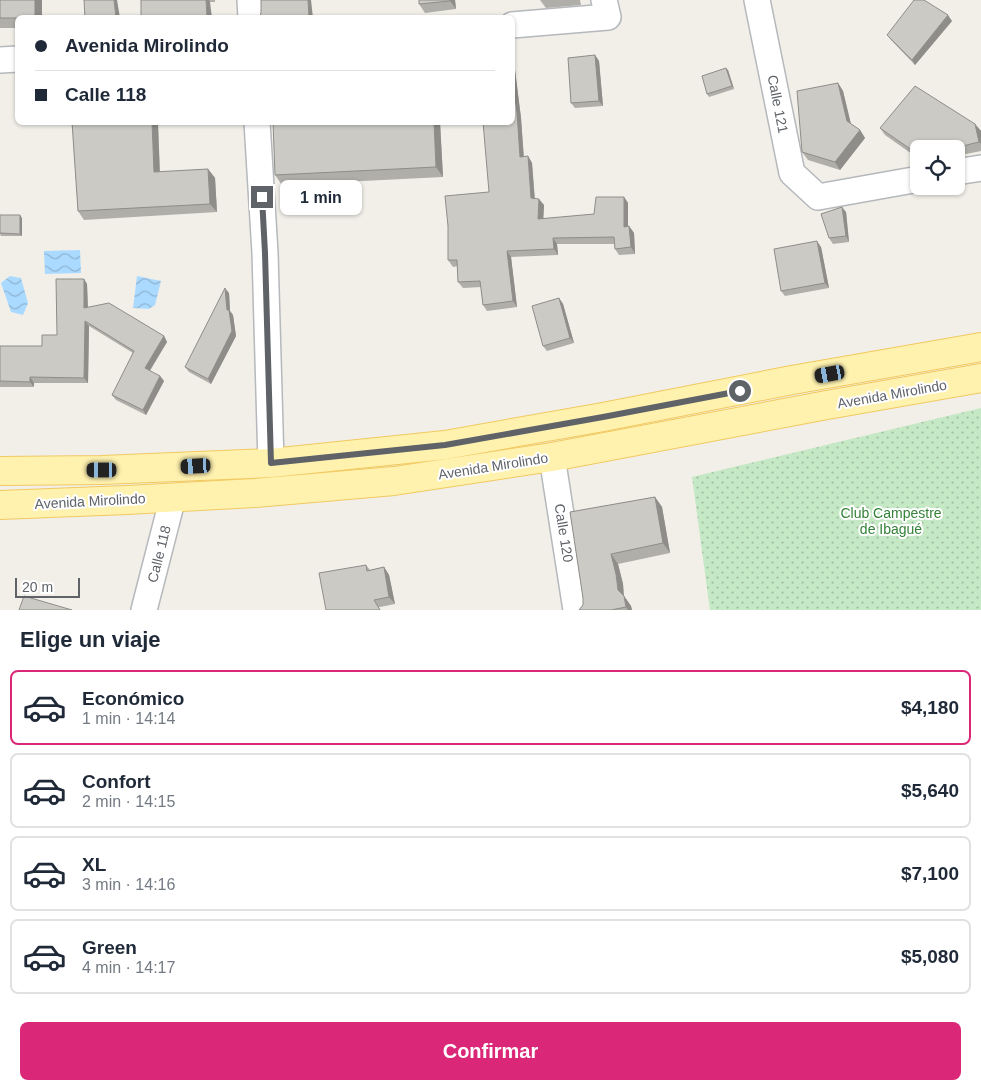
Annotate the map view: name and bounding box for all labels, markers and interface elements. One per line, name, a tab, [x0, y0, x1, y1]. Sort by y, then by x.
text: Avenida Mirolindo	[65, 35, 229, 56]
street label: Calle 121	[765, 73, 792, 135]
text: Calle 118	[65, 84, 146, 105]
map controls	[910, 140, 965, 195]
button: locate	[910, 140, 965, 195]
callout: 1 min	[280, 180, 362, 214]
route end	[251, 186, 273, 208]
text: 1 min	[300, 189, 342, 206]
car	[813, 364, 846, 384]
street label: Avenida Mirolindo	[836, 376, 948, 412]
route start	[729, 380, 751, 402]
street label: Avenida Mirolindo	[437, 449, 549, 483]
car	[180, 458, 211, 474]
car	[87, 463, 117, 478]
street label: Avenida Mirolindo	[34, 490, 146, 512]
street label: Calle 120	[551, 503, 577, 564]
park label: Club Campestre de Ibagué	[840, 505, 942, 537]
street label: Calle 118	[144, 524, 174, 584]
scale bar	[15, 575, 80, 598]
text: 20 m	[22, 579, 53, 595]
text: Elige un viaje	[20, 627, 161, 652]
icon: car	[22, 685, 67, 730]
text: Económico	[82, 688, 184, 709]
text: $4,180	[901, 697, 959, 718]
text: 1 min · 14:14	[82, 710, 175, 727]
icon: car	[22, 768, 67, 813]
text: Confort	[82, 771, 151, 792]
text: $5,640	[901, 780, 959, 801]
text: 2 min · 14:15	[82, 793, 175, 810]
icon: car	[22, 851, 67, 896]
text: XL	[82, 854, 106, 875]
text: $7,100	[901, 863, 959, 884]
text: 3 min · 14:16	[82, 876, 175, 893]
icon: car	[22, 934, 67, 979]
text: Green	[82, 937, 137, 958]
text: $5,080	[901, 946, 959, 967]
text: 4 min · 14:17	[82, 959, 175, 976]
button: Confirmar	[20, 1022, 961, 1080]

